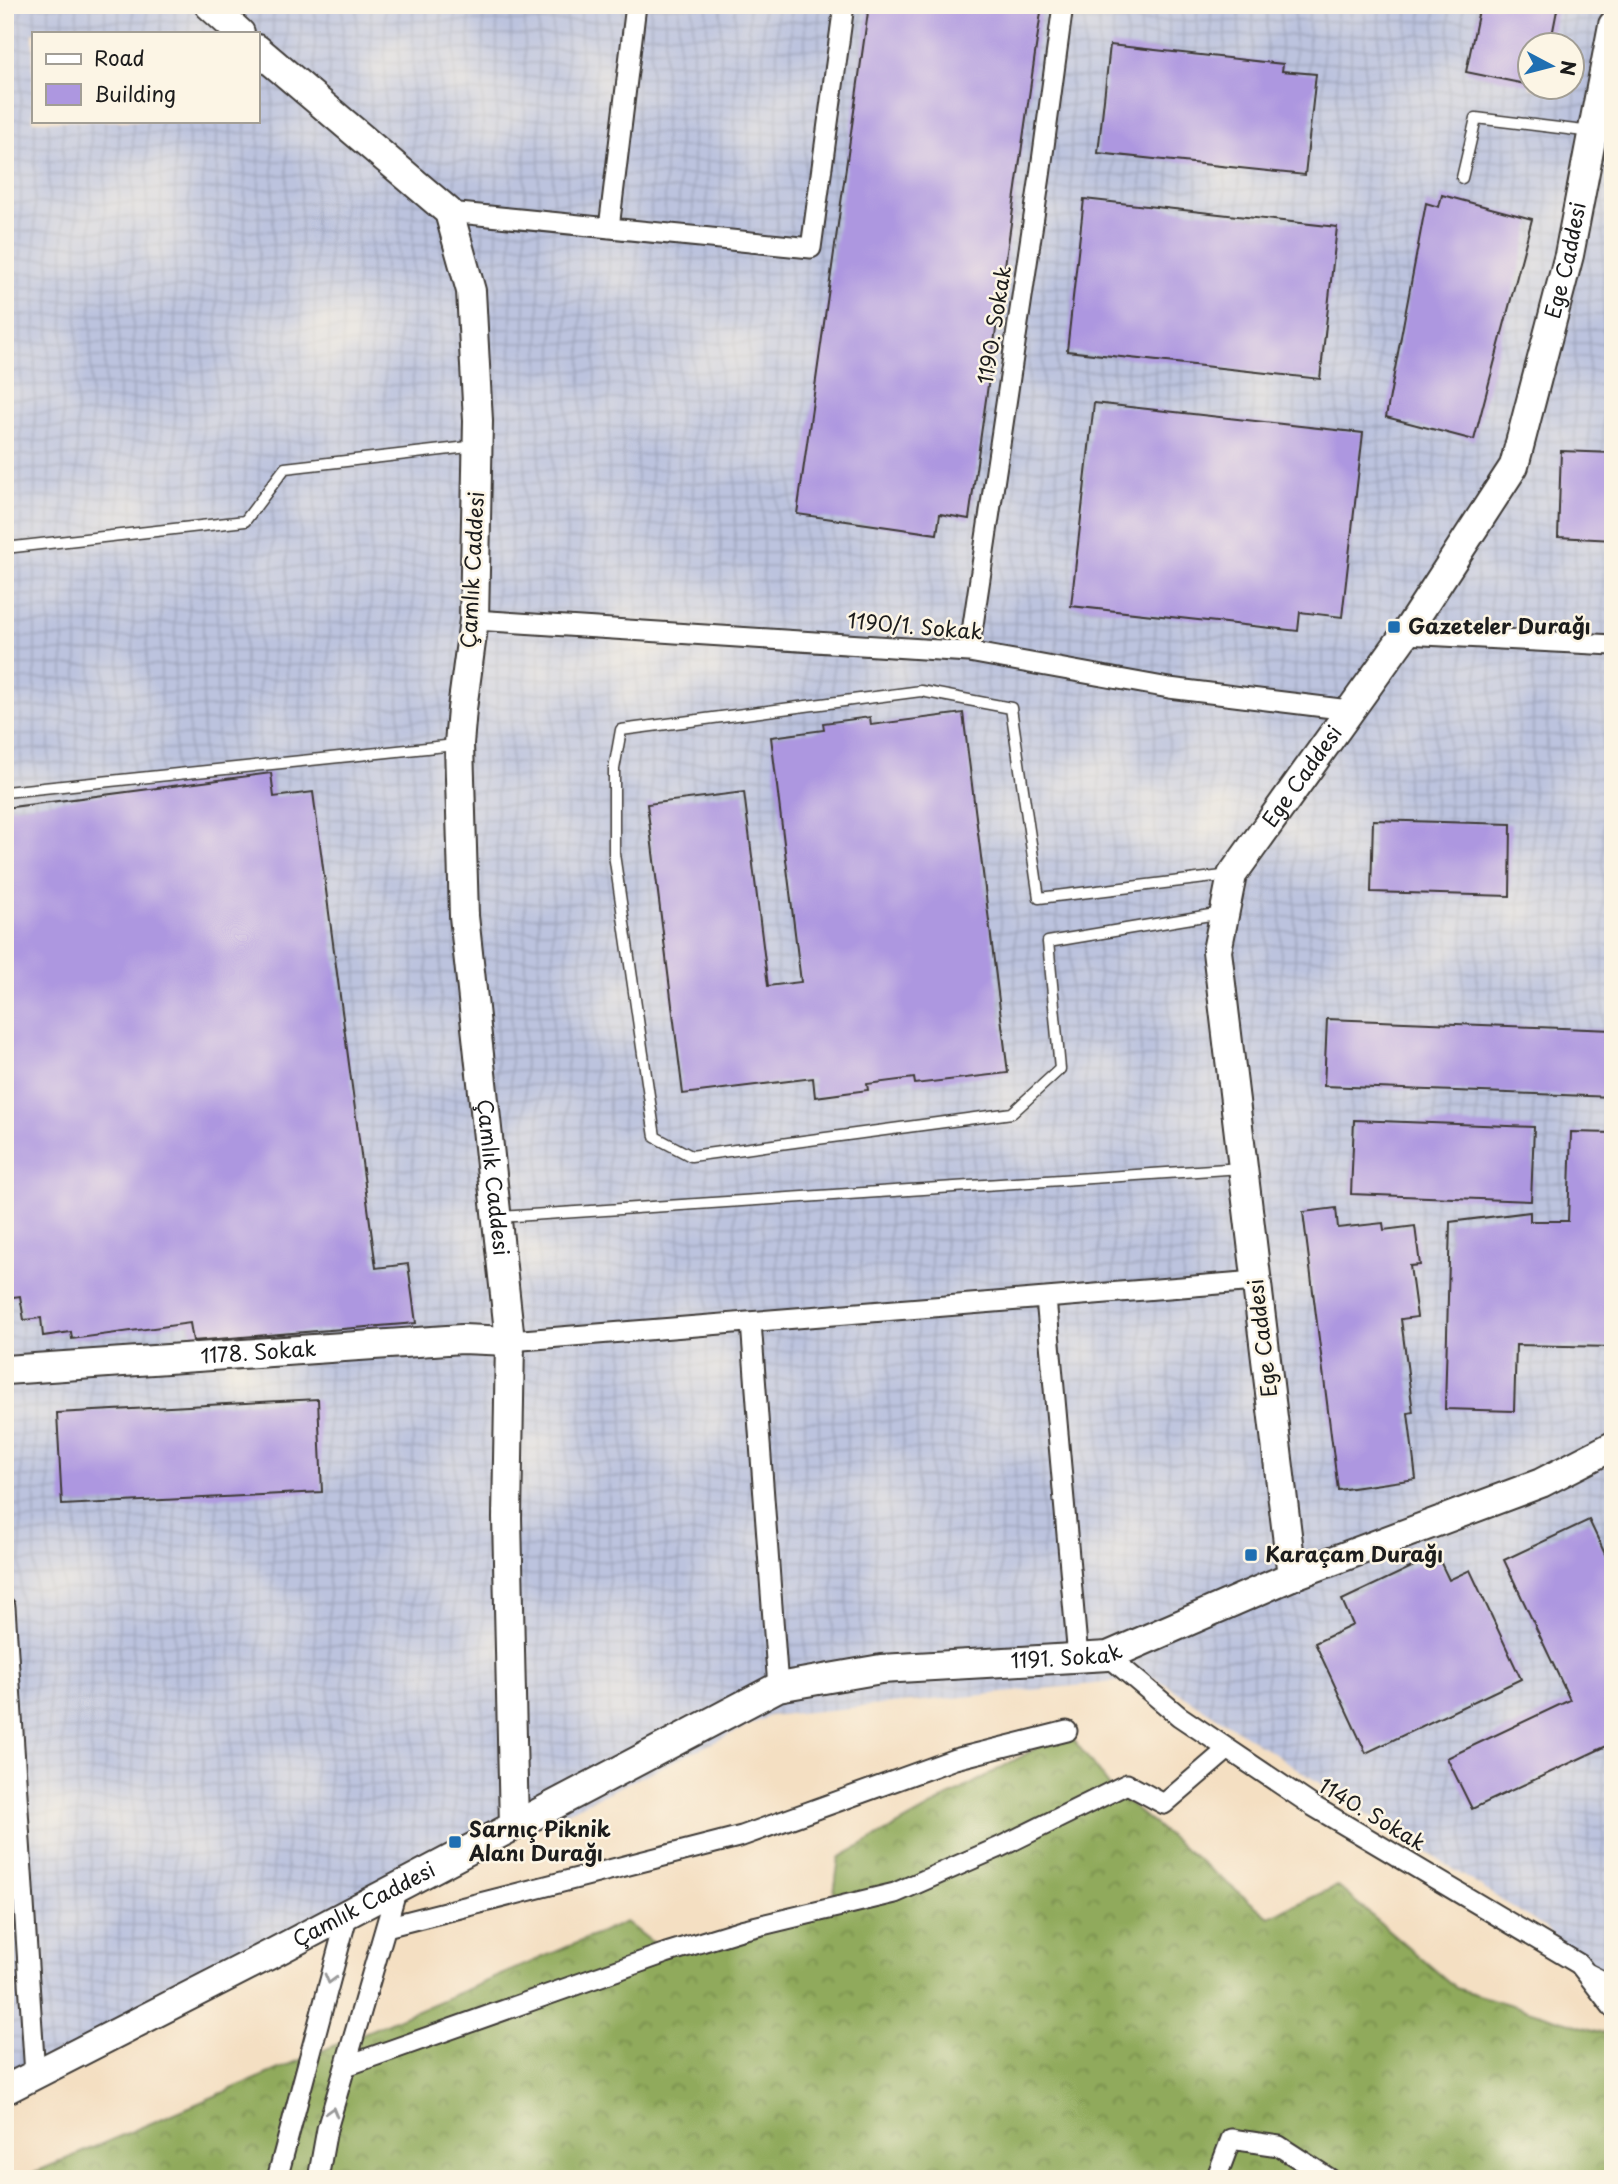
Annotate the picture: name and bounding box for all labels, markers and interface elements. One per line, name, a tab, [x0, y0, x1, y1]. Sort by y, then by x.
legend	[32, 32, 259, 122]
north arrow	[1516, 32, 1586, 102]
text: Road	[94, 41, 145, 73]
text: N	[1554, 59, 1584, 77]
text: Building	[94, 77, 176, 109]
street label: Ege Caddesi	[1535, 199, 1593, 322]
street label: 1190. Sokak	[968, 263, 1018, 386]
street label: Çamlık Caddesi	[451, 491, 491, 649]
street label: 1190/1. Sokak	[846, 603, 984, 647]
place label: Gazeteler Durağı	[1408, 609, 1590, 641]
marker: Gazeteler Durağı	[1386, 619, 1402, 635]
street label: Ege Caddesi	[1253, 718, 1349, 833]
street label: Çamlık Caddesi	[470, 1097, 519, 1257]
street label: Ege Caddesi	[1238, 1277, 1284, 1399]
street label: 1178. Sokak	[199, 1331, 317, 1371]
place label: Karaçam Durağı	[1265, 1537, 1443, 1569]
marker: Karaçam Durağı	[1243, 1547, 1259, 1563]
street label: 1191. Sokak	[1010, 1634, 1126, 1676]
street label: 1140. Sokak	[1313, 1769, 1433, 1858]
place label: Sarnıç Piknik Alanı Durağı	[468, 1812, 611, 1868]
marker: Sarnıç Piknik Alanı Durağı	[447, 1834, 463, 1850]
street label: Çamlık Caddesi	[286, 1852, 440, 1954]
one-way arrow	[324, 1973, 338, 1985]
one-way arrow	[324, 2106, 339, 2118]

